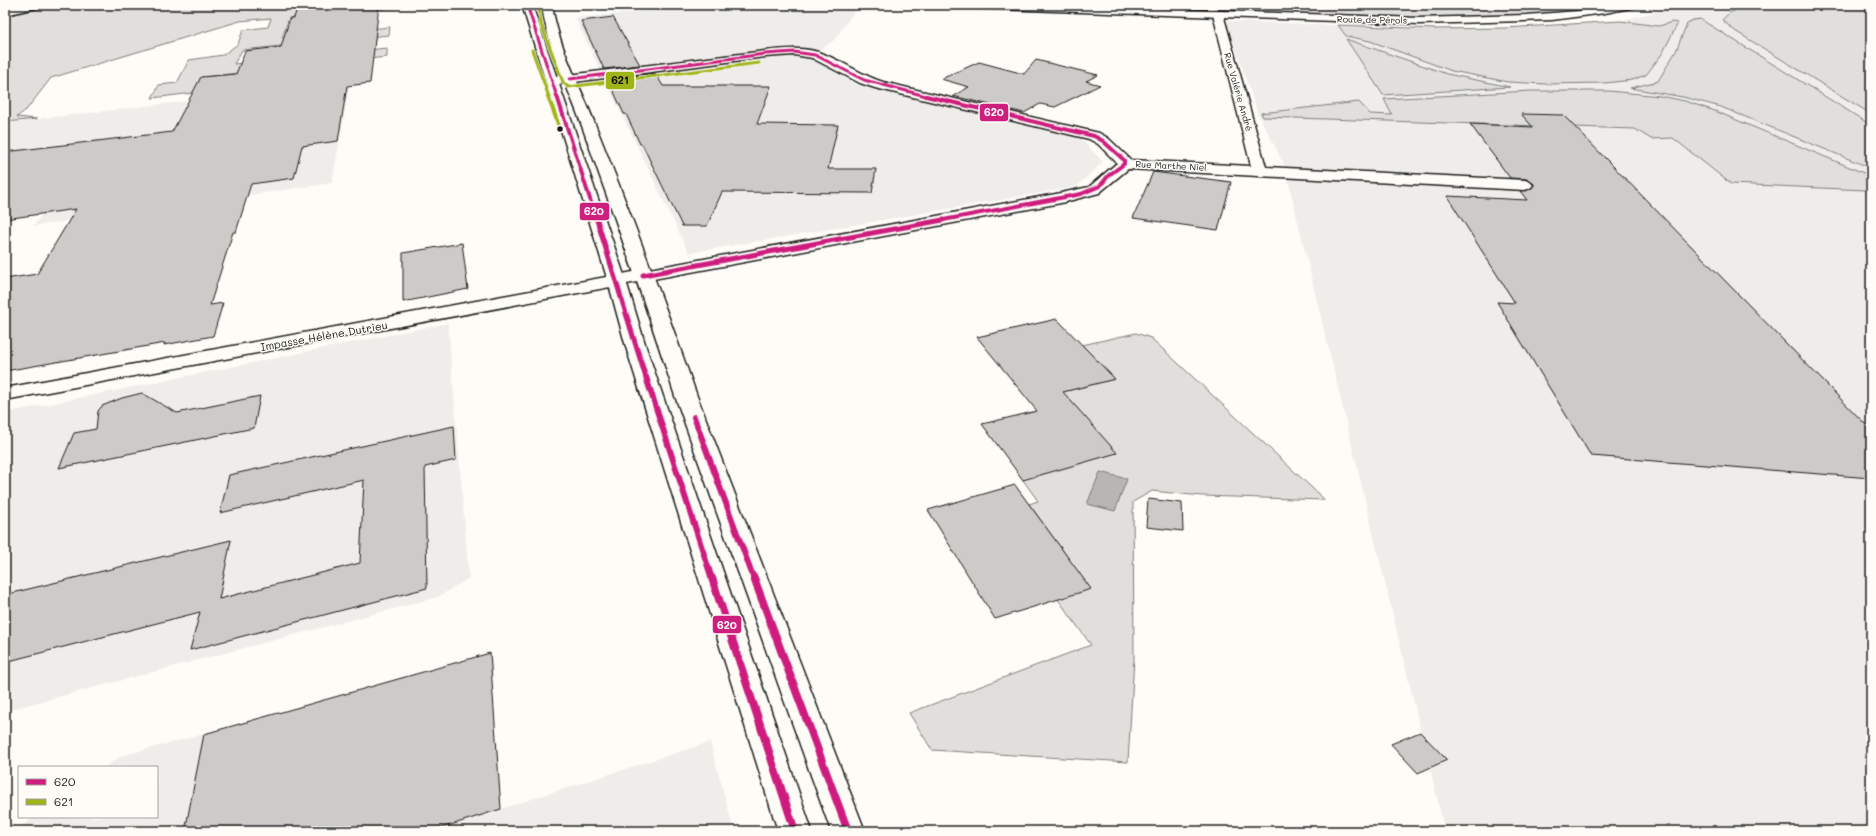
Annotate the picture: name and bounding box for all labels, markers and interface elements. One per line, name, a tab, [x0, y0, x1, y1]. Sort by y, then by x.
street label: Route de Pérols	[1337, 13, 1407, 26]
street label: Rue Valérie André	[1222, 51, 1255, 132]
line badge: 621	[605, 71, 635, 90]
text: 621	[611, 72, 629, 87]
line badge: 620	[979, 103, 1009, 122]
text: 620	[984, 104, 1004, 119]
unlabelled marker	[555, 124, 565, 134]
street label: Rue Marthe Niel	[1135, 158, 1207, 173]
line badge: 620	[579, 202, 610, 221]
text: 620	[584, 203, 604, 218]
street label: Impasse Hélène Dutrieu	[259, 317, 389, 354]
line badge: 620	[712, 615, 742, 634]
text: 620	[717, 617, 737, 632]
legend	[18, 766, 158, 818]
text: 620	[54, 773, 76, 789]
text: 621	[54, 793, 73, 809]

